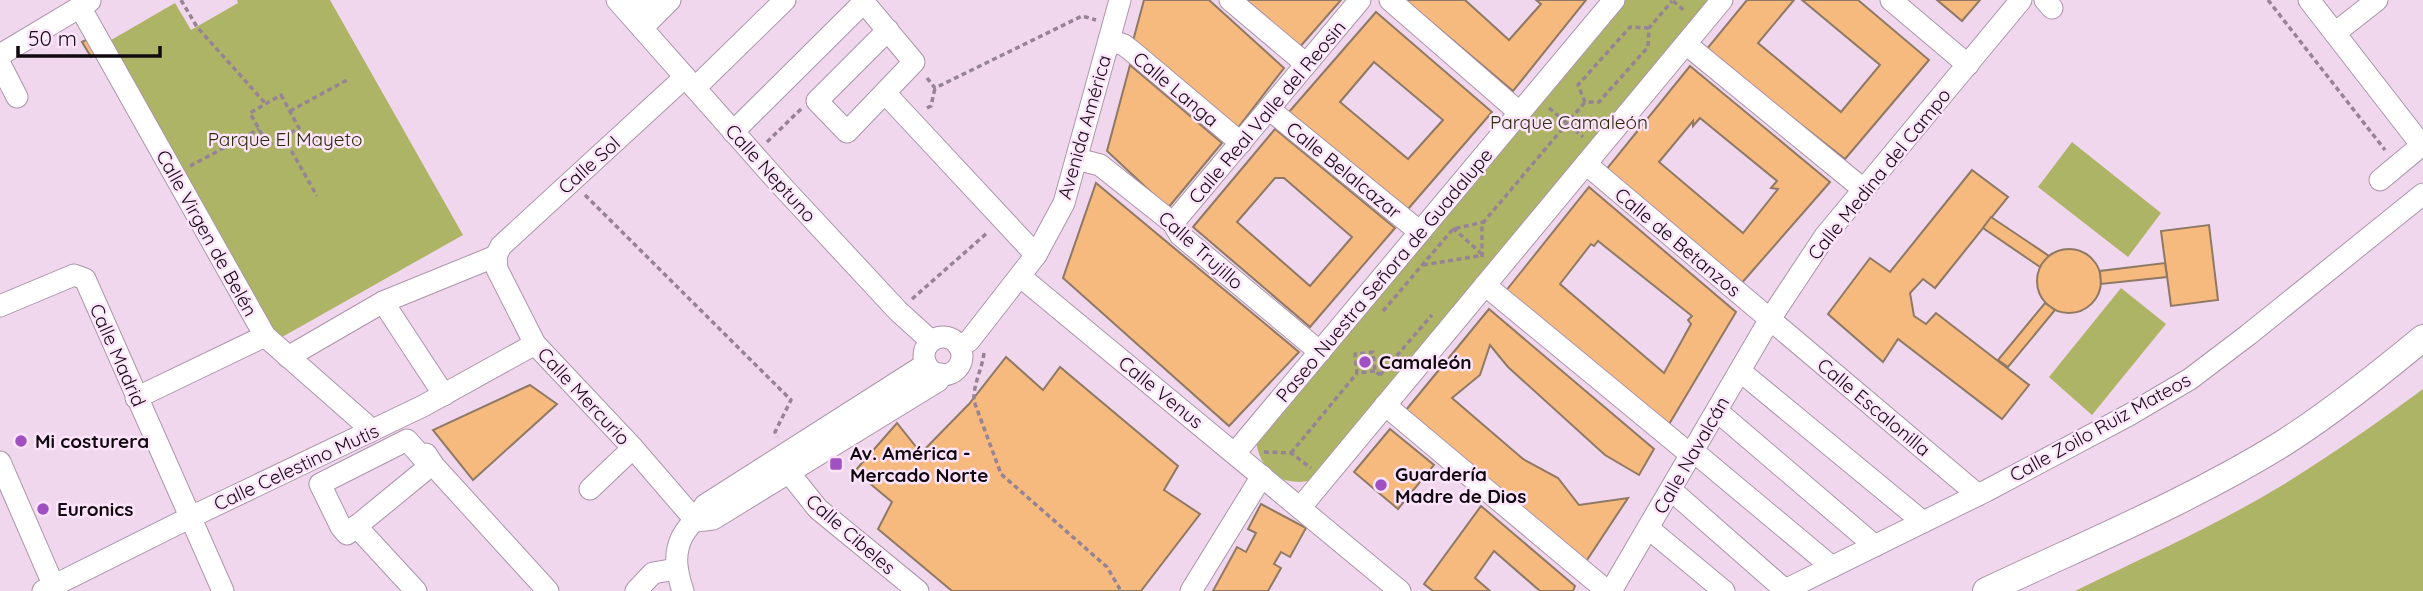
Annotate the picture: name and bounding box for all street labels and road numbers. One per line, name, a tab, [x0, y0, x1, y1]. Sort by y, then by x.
street label: Calle Real Valle del Reosin	[1183, 15, 1351, 209]
street label: Calle Langa	[1128, 46, 1224, 132]
street label: Avenida América	[1052, 52, 1116, 202]
street label: Calle Medina del Campo	[1802, 83, 1956, 265]
street label: Calle Belalcazar	[1282, 116, 1407, 224]
street label: Calle Neptuno	[721, 119, 821, 227]
street label: Calle Sol	[553, 131, 625, 199]
street label: Paseo Nuestra Señora de Guadalupe	[1270, 143, 1498, 407]
street label: Calle Virgen de Belén	[151, 145, 263, 321]
street label: Calle de Betanzos	[1610, 182, 1746, 302]
street label: Calle Trujillo	[1154, 206, 1248, 294]
street label: Calle Madrid	[85, 300, 151, 410]
street label: Calle Mercurio	[533, 342, 635, 450]
street label: Calle Venus	[1114, 351, 1208, 433]
street label: Calle Escalonilla	[1813, 353, 1935, 461]
street label: Calle Zoilo Ruiz Mateos	[2005, 367, 2195, 487]
street label: Calle Navalcán	[1648, 392, 1734, 518]
street label: Calle Celestino Mutis	[210, 418, 382, 516]
street label: Calle Cibeles	[801, 489, 901, 580]

